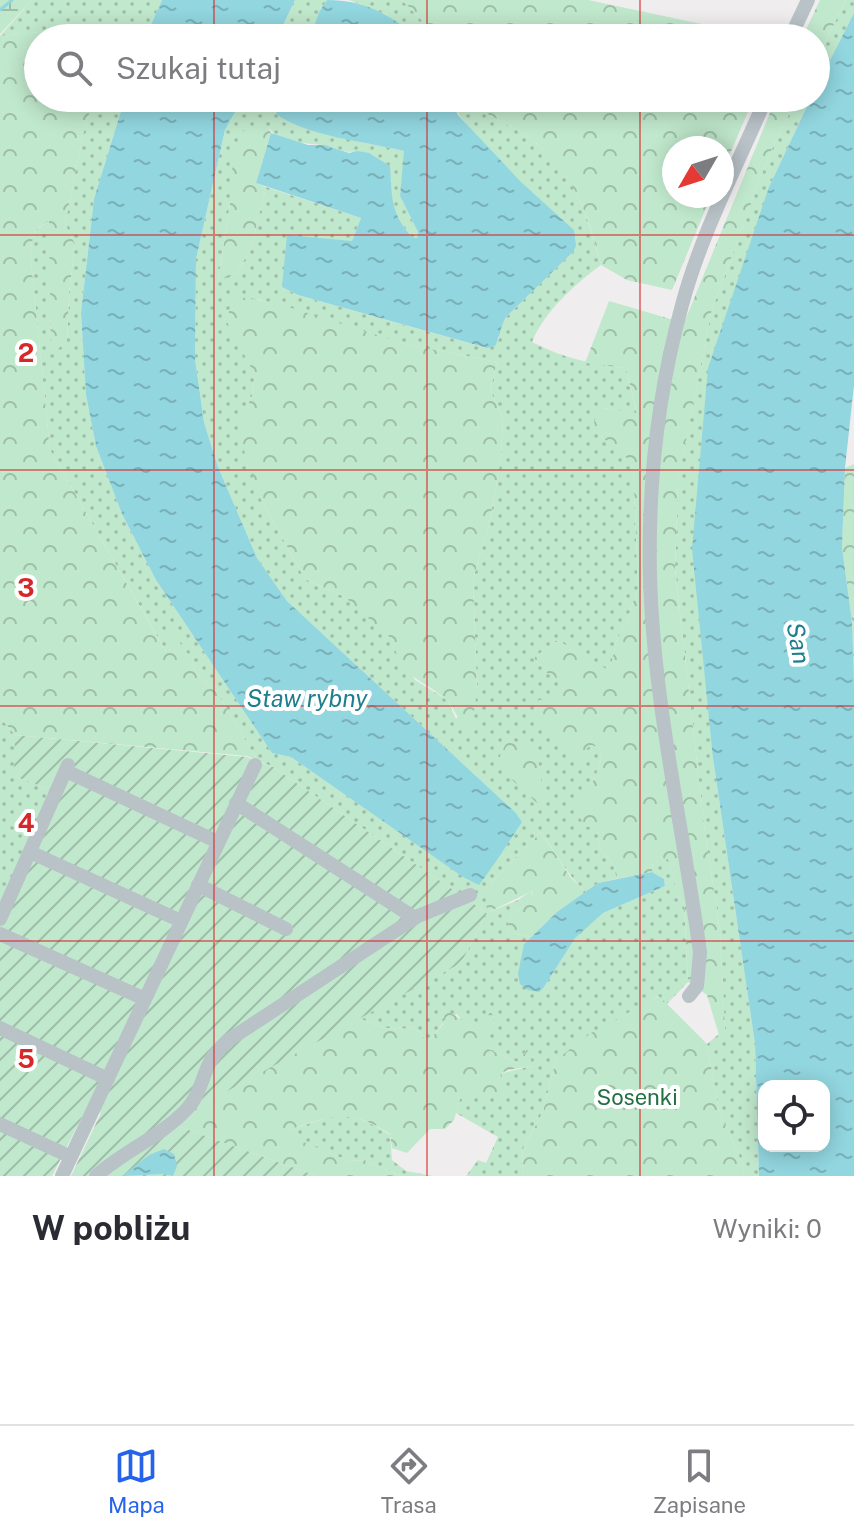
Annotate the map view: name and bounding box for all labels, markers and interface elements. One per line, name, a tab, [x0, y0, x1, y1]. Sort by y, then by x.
search box	[24, 24, 830, 112]
icon: search	[52, 46, 96, 90]
text: Szukaj tutaj	[116, 50, 281, 86]
north arrow	[662, 136, 734, 208]
text: 2	[18, 337, 34, 368]
text: 3	[17, 572, 35, 603]
water label: San	[782, 620, 816, 666]
water label: Staw rybny	[247, 684, 368, 712]
text: 4	[17, 807, 35, 838]
text: 5	[17, 1043, 35, 1074]
map controls	[758, 1080, 830, 1152]
button: locate	[758, 1080, 830, 1152]
park label: Sosenki	[596, 1084, 678, 1110]
text: W pobliżu	[32, 1208, 191, 1248]
text: Wyniki: 0	[713, 1213, 822, 1244]
tab: Mapa	[108, 1444, 165, 1518]
tab: Trasa	[381, 1444, 437, 1518]
tab: Zapisane	[653, 1444, 746, 1518]

